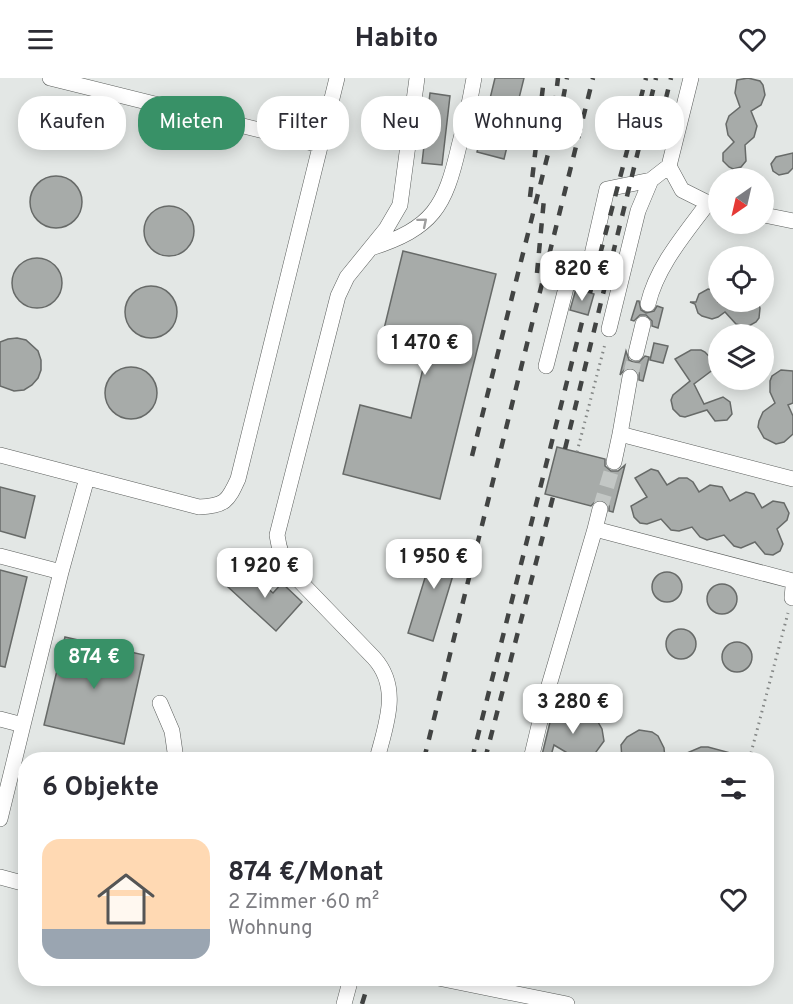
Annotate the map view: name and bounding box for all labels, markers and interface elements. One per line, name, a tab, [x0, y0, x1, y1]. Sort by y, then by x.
text: Habito	[355, 22, 438, 56]
icon: menu	[24, 23, 57, 56]
icon: heart	[736, 23, 769, 56]
chip: Kaufen	[18, 96, 126, 150]
chip: Mieten	[138, 96, 245, 150]
chip: Filter	[257, 96, 349, 150]
chip: Neu	[361, 96, 441, 150]
chip: Wohnung	[453, 96, 583, 150]
chip: Haus	[595, 96, 684, 150]
north arrow	[708, 168, 774, 234]
map controls	[708, 168, 774, 390]
one-way arrow	[416, 218, 427, 229]
button: locate	[708, 246, 774, 312]
pin: 820 €	[540, 251, 624, 302]
text: 820 €	[554, 257, 610, 283]
button: layers	[708, 324, 774, 390]
pin: 1 470 €	[370, 325, 480, 376]
text: 1 470 €	[391, 331, 459, 357]
pin: 1 950 €	[379, 539, 489, 590]
text: 1 950 €	[400, 545, 468, 571]
pin: 1 920 €	[210, 548, 320, 599]
text: 1 920 €	[231, 554, 299, 580]
pin: 874 €	[52, 639, 136, 690]
text: 874 €	[68, 645, 120, 671]
pin: 3 280 €	[518, 684, 628, 735]
text: 3 280 €	[537, 690, 609, 716]
text: 6 Objekte	[42, 772, 159, 805]
icon: filters	[717, 772, 750, 805]
text: 874 €/Monat	[228, 857, 384, 890]
icon: home	[90, 863, 162, 935]
icon: heart	[717, 883, 750, 916]
text: 2 Zimmer · 60 m²	[228, 890, 379, 916]
text: Wohnung	[228, 916, 313, 942]

